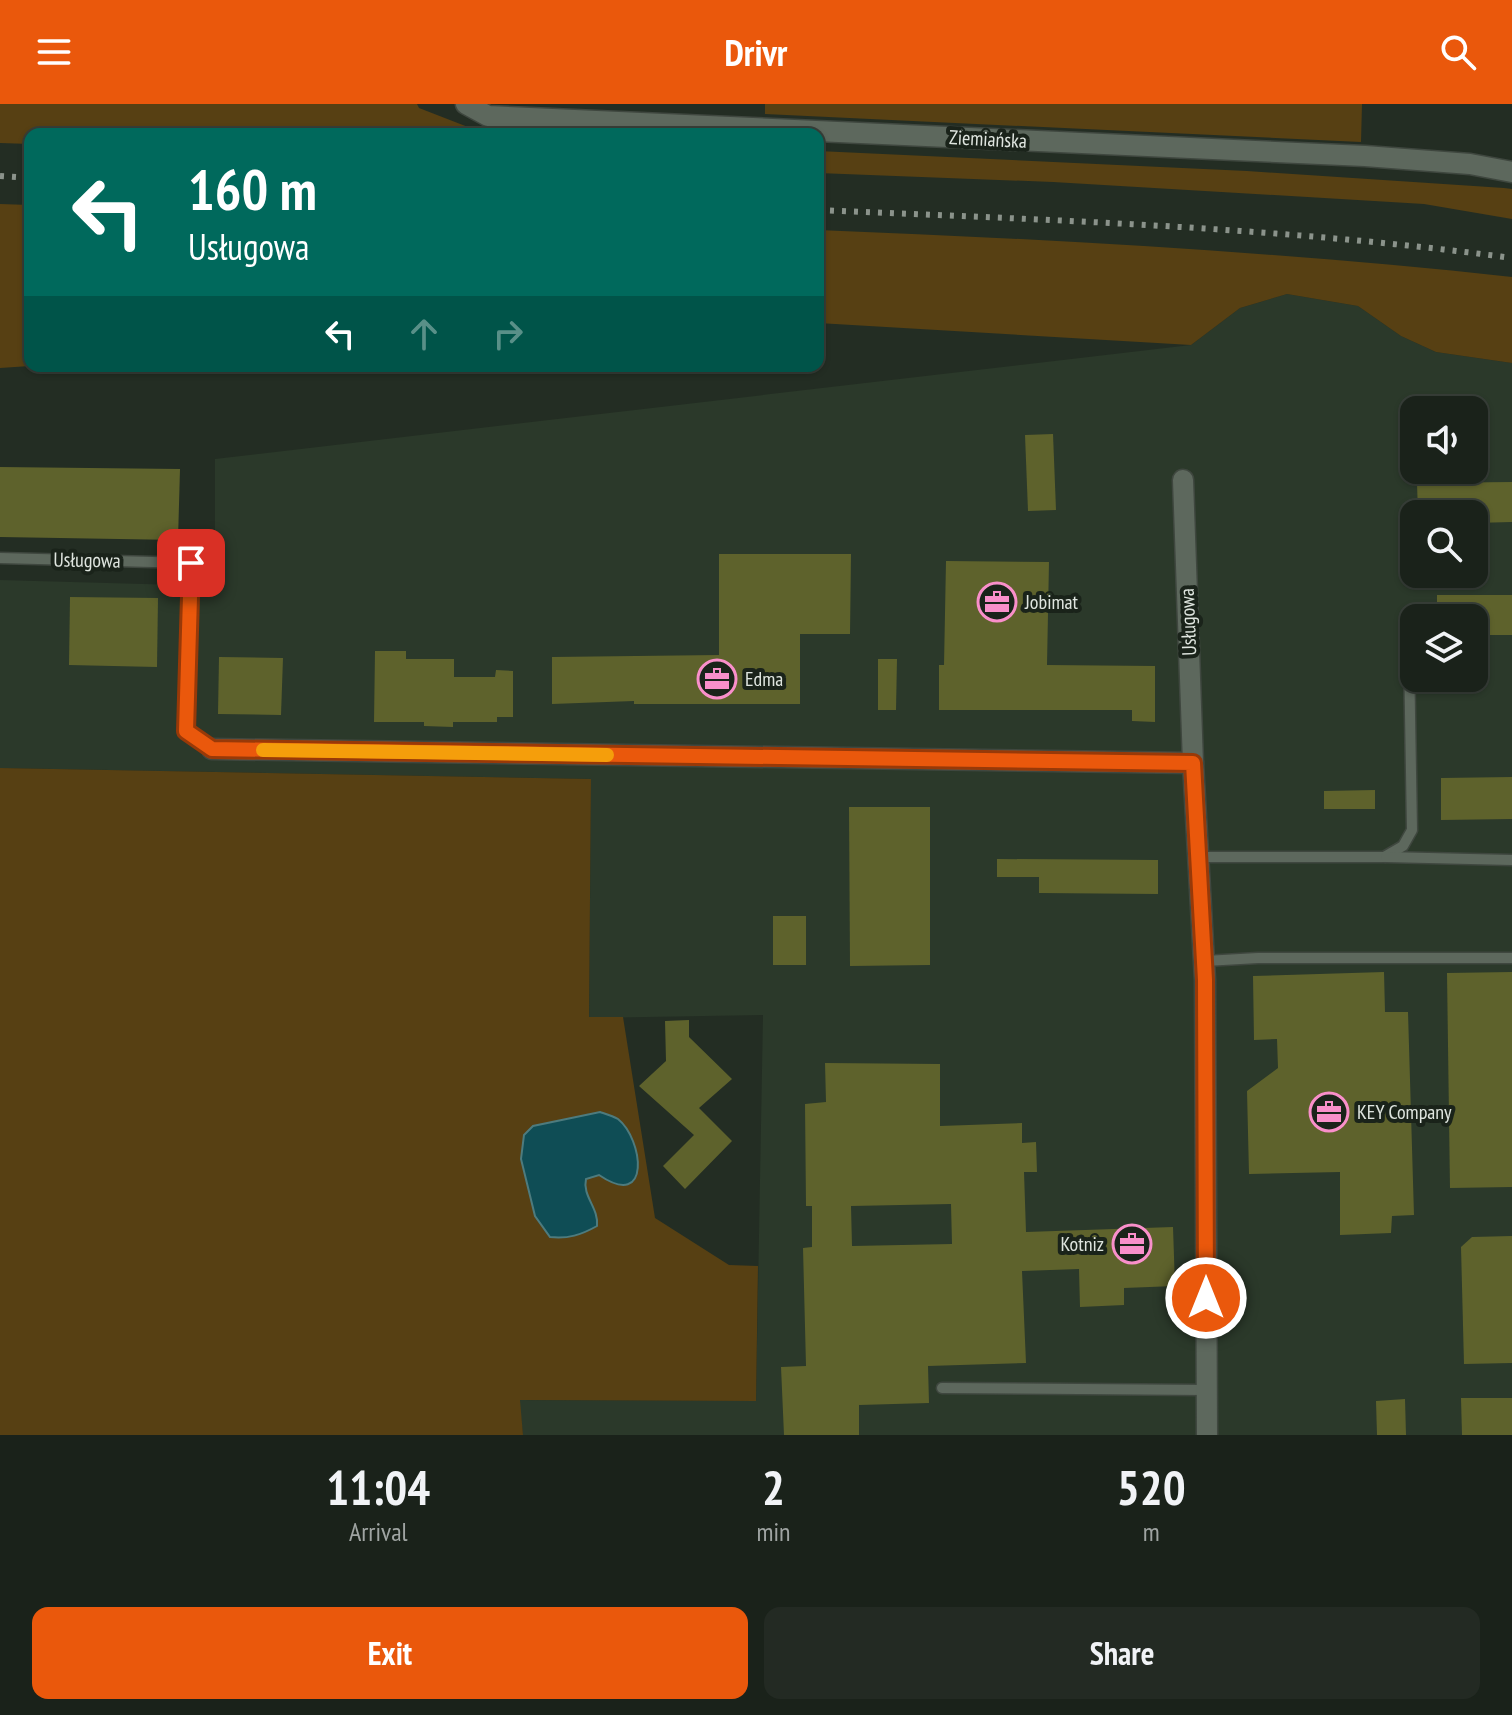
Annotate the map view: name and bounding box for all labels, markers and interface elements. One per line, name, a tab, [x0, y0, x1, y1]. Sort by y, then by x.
text: Drivr	[725, 29, 787, 76]
icon: menu	[32, 30, 76, 74]
icon: search	[1436, 30, 1480, 74]
street label: Ziemiańska	[948, 124, 1028, 154]
text: 160 m	[188, 153, 317, 225]
icon: left	[56, 160, 160, 264]
text: Usługowa	[188, 223, 309, 270]
icon: left	[318, 312, 362, 356]
icon: ahead	[402, 312, 446, 356]
icon: right	[486, 312, 530, 356]
map controls	[1400, 396, 1488, 692]
button: sound	[1400, 396, 1488, 484]
button: search	[1400, 500, 1488, 588]
pin	[157, 529, 225, 597]
icon: arrive	[169, 541, 213, 585]
street label: Usługowa	[53, 546, 121, 574]
office icon: Jobimat	[976, 581, 1018, 623]
street label: Usługowa	[1174, 588, 1202, 656]
place label: Jobimat	[1024, 589, 1079, 615]
button: layers	[1400, 604, 1488, 692]
office icon: Edma	[696, 658, 738, 700]
place label: Edma	[745, 666, 783, 692]
office icon: KEY Company	[1308, 1091, 1350, 1133]
place label: KEY Company	[1357, 1099, 1452, 1125]
office icon: Kotniz	[1111, 1223, 1153, 1265]
place label: Kotniz	[1060, 1231, 1104, 1257]
position arrow	[1164, 1256, 1248, 1340]
text: 11:04	[326, 1456, 430, 1518]
text: 2	[762, 1456, 785, 1518]
text: 520	[1117, 1456, 1186, 1518]
text: Arrival	[349, 1515, 408, 1548]
text: min	[756, 1515, 790, 1548]
text: m	[1143, 1515, 1160, 1548]
button: Exit	[32, 1607, 748, 1699]
button: Share	[764, 1607, 1480, 1699]

